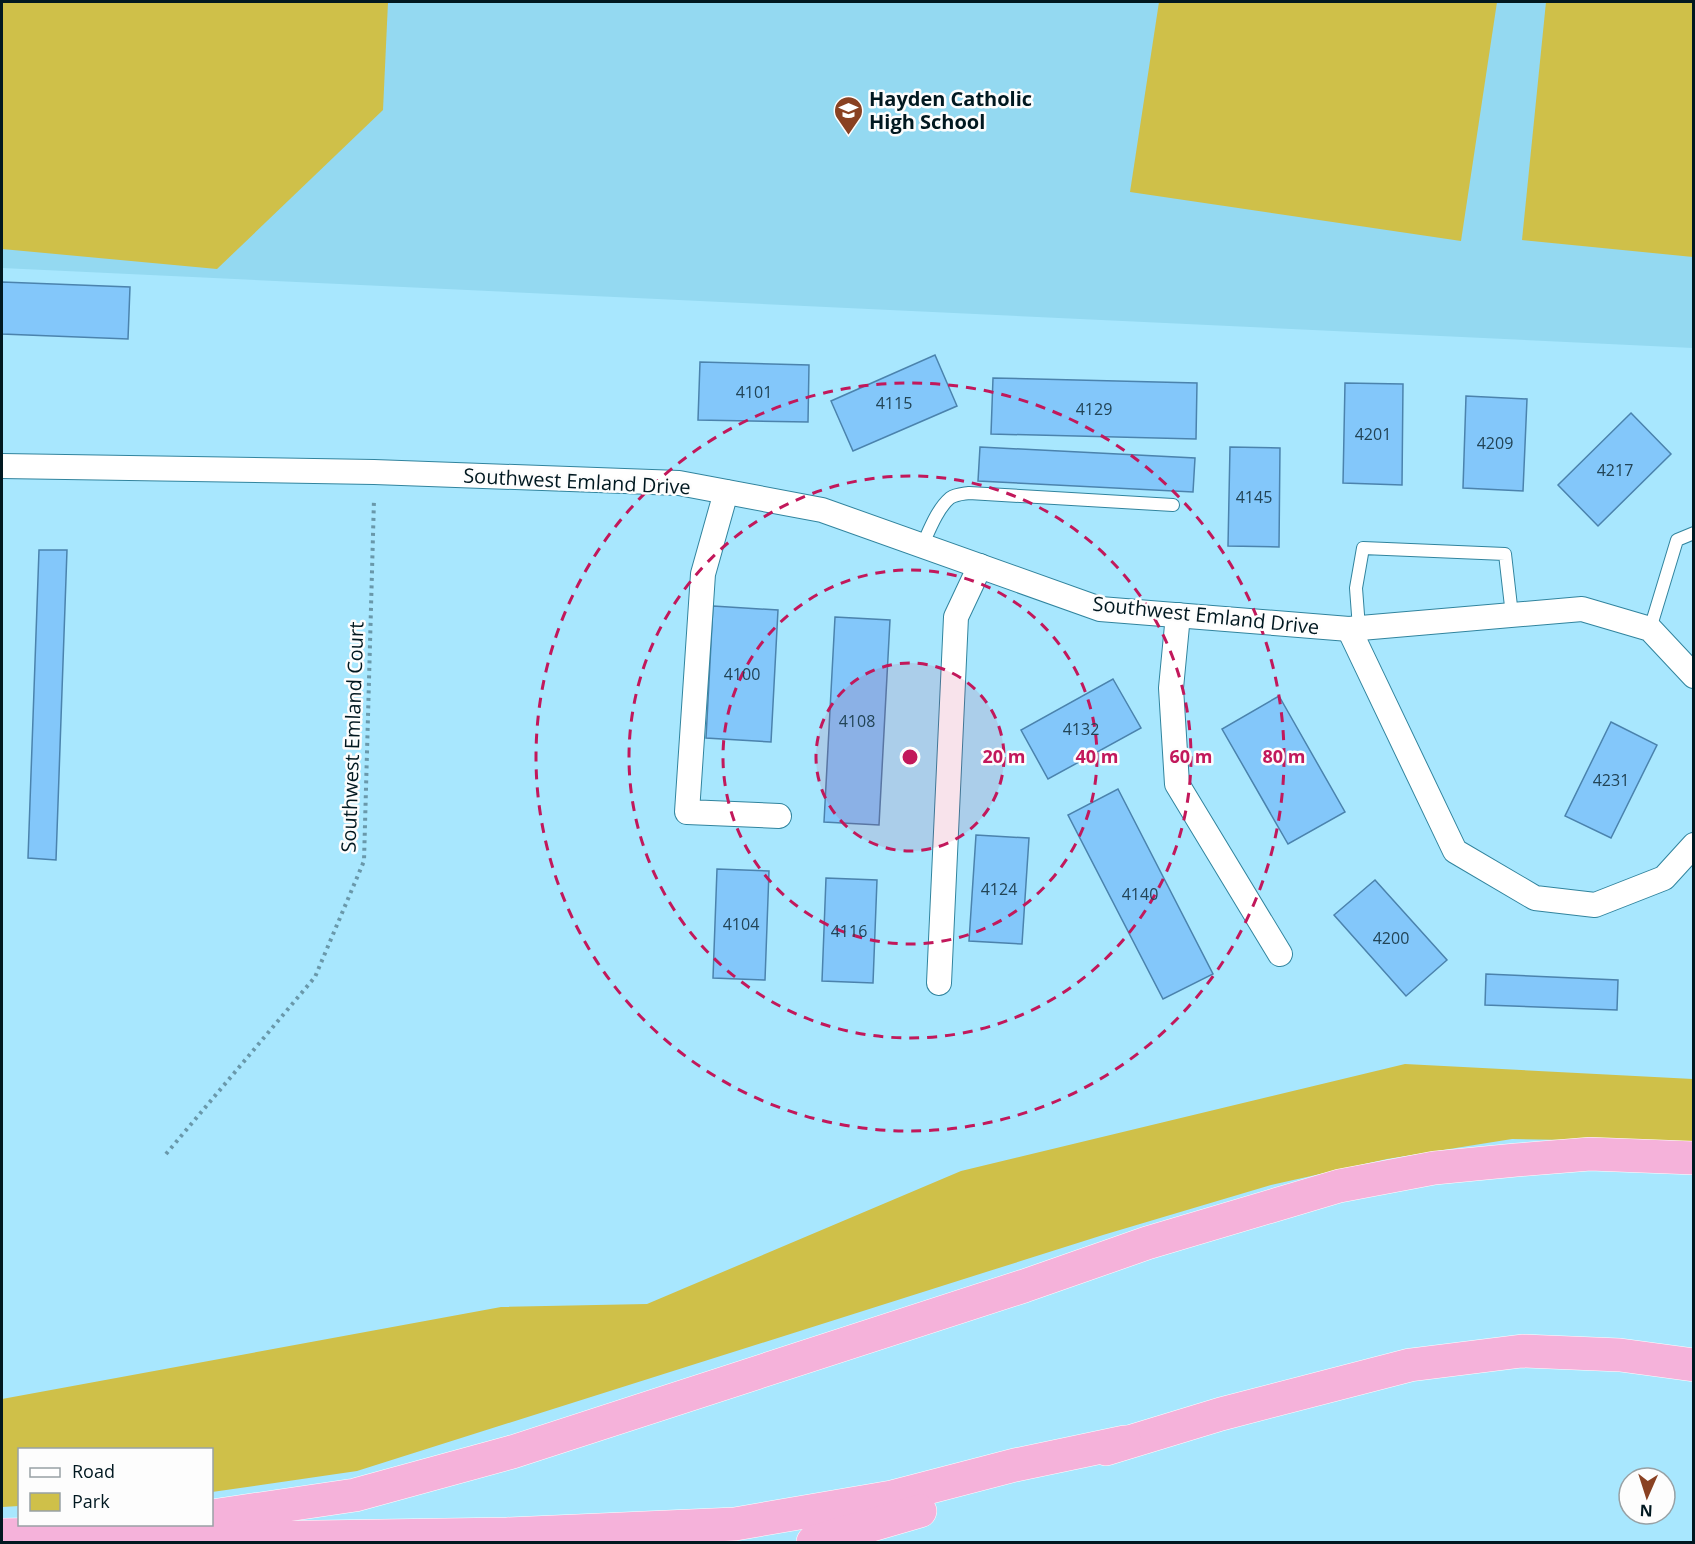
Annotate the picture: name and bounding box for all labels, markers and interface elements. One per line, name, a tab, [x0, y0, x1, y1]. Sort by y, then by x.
place label: Hayden Catholic High School	[869, 85, 1032, 135]
school or university icon: Hayden Catholic High School	[832, 94, 864, 136]
house number: 4101	[736, 381, 772, 403]
house number: 4115	[876, 392, 912, 414]
house number: 4129	[1076, 398, 1112, 420]
house number: 4201	[1355, 423, 1391, 445]
house number: 4209	[1477, 432, 1513, 454]
house number: 4217	[1597, 459, 1633, 481]
street label: Southwest Emland Drive	[463, 462, 691, 500]
house number: 4145	[1236, 486, 1272, 508]
street label: Southwest Emland Drive	[1091, 590, 1321, 640]
street label: Southwest Emland Court	[334, 621, 370, 853]
house number: 4100	[724, 663, 760, 685]
house number: 4108	[839, 710, 875, 732]
house number: 4132	[1063, 718, 1099, 740]
text: 20 m	[983, 744, 1025, 768]
text: 40 m	[1076, 744, 1118, 768]
text: 60 m	[1170, 744, 1212, 768]
text: 80 m	[1263, 744, 1305, 768]
centre of rings	[900, 747, 920, 767]
house number: 4231	[1593, 769, 1629, 791]
house number: 4124	[981, 878, 1017, 900]
house number: 4140	[1122, 883, 1158, 905]
house number: 4104	[723, 913, 759, 935]
house number: 4116	[831, 920, 867, 942]
house number: 4200	[1373, 927, 1409, 949]
legend	[18, 1448, 213, 1526]
text: Road	[72, 1459, 115, 1483]
north arrow	[1617, 1466, 1677, 1526]
text: Park	[72, 1489, 110, 1513]
text: N	[1639, 1500, 1653, 1522]

